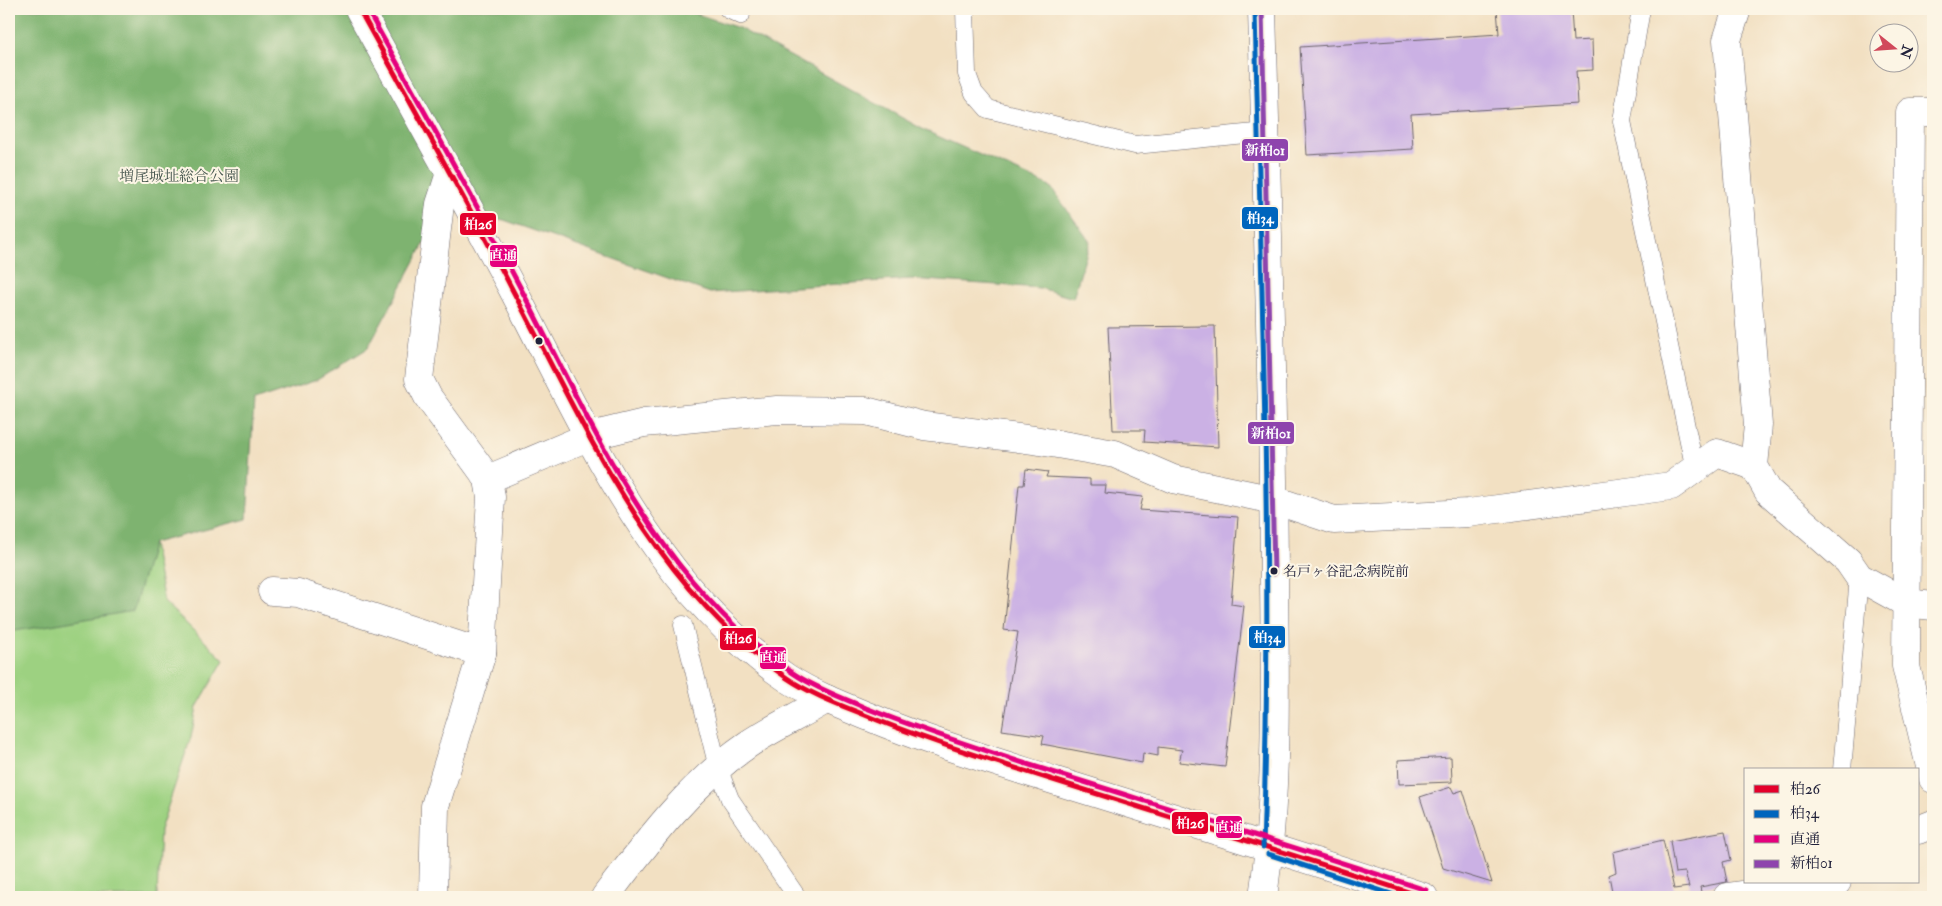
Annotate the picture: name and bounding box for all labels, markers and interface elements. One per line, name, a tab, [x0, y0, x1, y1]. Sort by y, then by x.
north arrow	[1870, 22, 1920, 72]
text: N	[1896, 42, 1916, 61]
line badge: 新柏01	[1241, 138, 1289, 162]
text: 新柏01	[1245, 142, 1285, 159]
park label: 増尾城址総合公園	[119, 167, 239, 186]
line badge: 柏34	[1241, 206, 1279, 230]
text: 柏34	[1247, 210, 1275, 227]
line badge: 柏26	[459, 212, 497, 236]
text: 柏26	[464, 216, 493, 233]
line badge: 直通	[489, 244, 518, 268]
text: 直通	[489, 247, 517, 264]
unlabelled marker	[534, 336, 544, 346]
line badge: 新柏01	[1247, 421, 1295, 445]
text: 新柏01	[1251, 425, 1291, 442]
place label: 名戸ヶ谷記念病院前	[1283, 563, 1409, 580]
marker: 名戸ヶ谷記念病院前	[1269, 566, 1279, 576]
line badge: 柏34	[1248, 625, 1286, 649]
line badge: 柏26	[719, 627, 757, 651]
text: 柏34	[1254, 629, 1282, 646]
text: 柏26	[724, 630, 753, 647]
line badge: 直通	[759, 646, 787, 670]
text: 直通	[759, 649, 787, 666]
legend	[1744, 768, 1920, 884]
text: 柏26	[1790, 780, 1822, 799]
text: 柏34	[1790, 804, 1820, 823]
line badge: 柏26	[1171, 811, 1209, 835]
text: 柏26	[1176, 815, 1205, 832]
line badge: 直通	[1215, 815, 1243, 839]
text: 直通	[1215, 819, 1243, 836]
text: 直通	[1790, 830, 1820, 849]
text: 新柏01	[1790, 854, 1833, 873]

